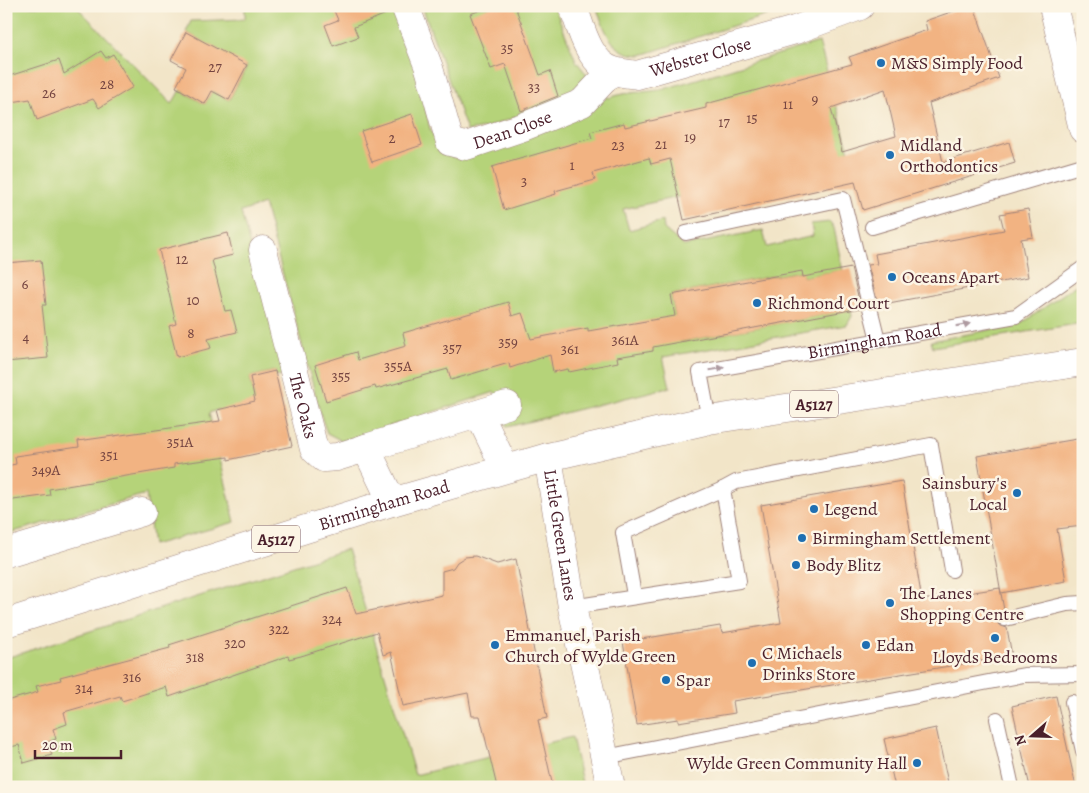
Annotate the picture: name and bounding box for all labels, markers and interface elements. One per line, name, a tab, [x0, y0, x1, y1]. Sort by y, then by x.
street label: Webster Close	[646, 31, 754, 83]
house number: 35	[501, 38, 513, 58]
place label: M&S Simply Food	[891, 51, 1023, 75]
house number: 27	[208, 57, 222, 77]
marker: M&S Simply Food	[875, 57, 887, 69]
house number: 28	[100, 74, 114, 94]
house number: 33	[528, 77, 540, 97]
house number: 26	[42, 83, 56, 103]
house number: 9	[812, 89, 819, 109]
house number: 11	[783, 94, 793, 114]
street label: Dean Close	[470, 104, 556, 155]
house number: 15	[746, 108, 758, 128]
house number: 17	[718, 112, 730, 132]
house number: 19	[684, 127, 696, 147]
house number: 2	[388, 128, 396, 148]
place label: Midland Orthodontics	[900, 133, 998, 178]
house number: 21	[655, 134, 667, 154]
house number: 23	[611, 135, 625, 155]
marker: Midland Orthodontics	[884, 149, 896, 161]
house number: 1	[569, 155, 575, 175]
house number: 3	[521, 171, 527, 191]
house number: 12	[176, 249, 188, 269]
place label: Oceans Apart	[902, 265, 1000, 289]
marker: Oceans Apart	[886, 271, 898, 283]
house number: 6	[22, 274, 29, 294]
house number: 10	[186, 290, 200, 310]
place label: Richmond Court	[767, 291, 890, 315]
marker: Richmond Court	[751, 297, 763, 309]
street label: Birmingham Road	[806, 317, 944, 365]
one-way arrow	[955, 321, 971, 329]
house number: 8	[187, 323, 195, 343]
house number: 4	[23, 327, 30, 347]
house number: 361A	[611, 330, 639, 350]
house number: 359	[498, 332, 518, 352]
house number: 357	[443, 338, 462, 358]
house number: 361	[561, 339, 579, 359]
house number: 355A	[384, 356, 412, 376]
one-way arrow	[709, 364, 725, 372]
house number: 355	[331, 366, 351, 386]
street label: The Oaks	[283, 371, 323, 441]
road number: A5127	[790, 390, 838, 418]
house number: 351A	[167, 432, 194, 452]
house number: 351	[100, 445, 118, 465]
house number: 349A	[32, 460, 61, 480]
street label: Little Green Lanes	[538, 467, 583, 603]
place label: Sainsbury's Local	[922, 471, 1008, 516]
street label: Birmingham Road	[316, 474, 453, 536]
marker: Sainsbury's Local	[1011, 487, 1023, 499]
place label: Legend	[824, 497, 878, 521]
marker: Legend	[808, 503, 820, 515]
road number: A5127	[252, 526, 300, 552]
place label: Birmingham Settlement	[812, 526, 990, 550]
marker: Birmingham Settlement	[796, 532, 808, 544]
place label: Body Blitz	[806, 553, 881, 577]
marker: Body Blitz	[790, 559, 802, 571]
place label: The Lanes Shopping Centre	[900, 581, 1024, 626]
marker: The Lanes Shopping Centre	[884, 597, 896, 609]
house number: 324	[322, 609, 342, 629]
house number: 322	[269, 619, 289, 639]
place label: Emmanuel, Parish Church of Wylde Green	[505, 623, 676, 668]
marker: Lloyds Bedrooms	[989, 632, 1001, 644]
house number: 320	[224, 633, 246, 653]
place label: Edan	[876, 633, 914, 657]
marker: Emmanuel, Parish Church of Wylde Green	[489, 639, 501, 651]
marker: Edan	[860, 639, 872, 651]
place label: C Michaels Drinks Store	[762, 641, 855, 686]
place label: Lloyds Bedrooms	[932, 645, 1058, 669]
house number: 318	[186, 647, 204, 667]
marker: C Michaels Drinks Store	[746, 657, 758, 669]
house number: 316	[123, 667, 141, 687]
place label: Spar	[676, 668, 710, 692]
marker: Spar	[660, 674, 672, 686]
house number: 314	[75, 678, 93, 698]
north arrow	[1006, 710, 1056, 760]
scale bar	[35, 728, 121, 760]
text: N	[1010, 732, 1031, 748]
text: 20 m	[42, 735, 73, 755]
place label: Wylde Green Community Hall	[686, 751, 908, 775]
marker: Wylde Green Community Hall	[911, 757, 923, 769]

